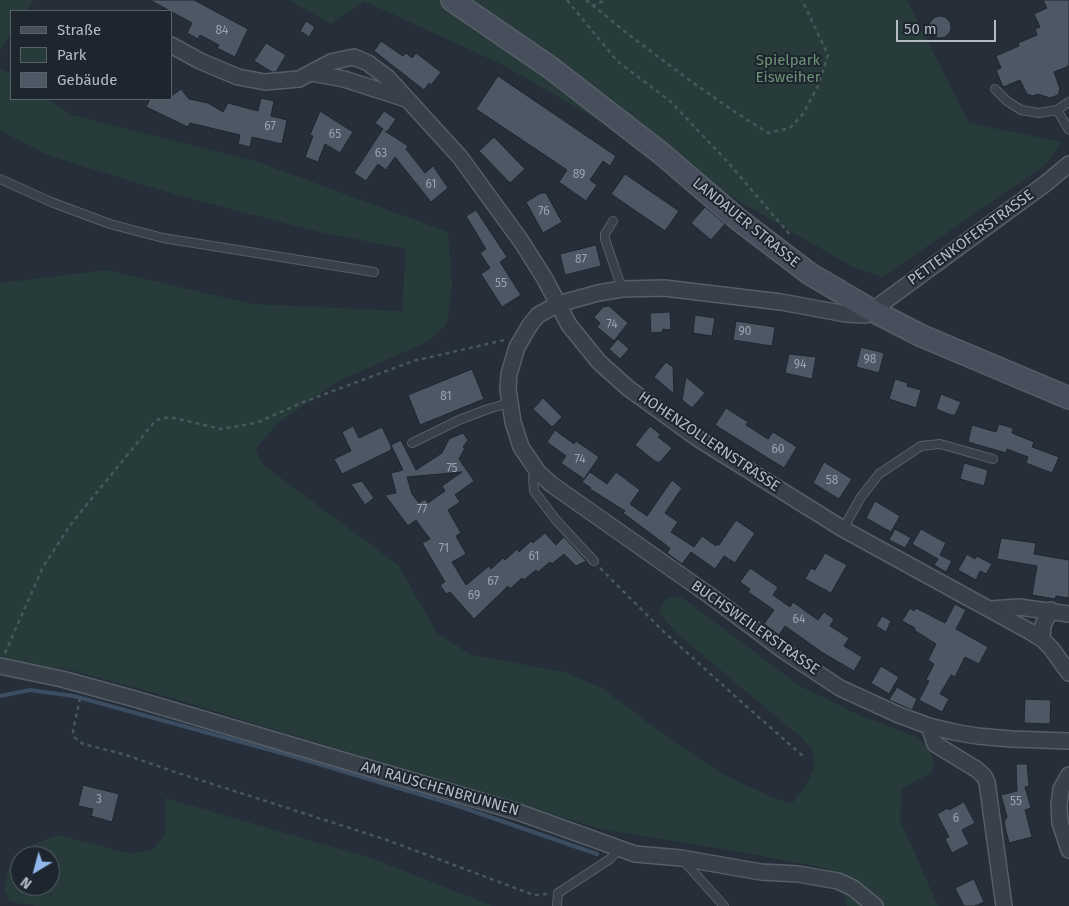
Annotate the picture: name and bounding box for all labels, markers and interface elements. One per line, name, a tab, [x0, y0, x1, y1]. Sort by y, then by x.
legend	[10, 10, 172, 100]
scale bar	[899, 10, 999, 42]
text: 50 m	[904, 20, 937, 38]
text: Straße	[57, 21, 101, 39]
house number: 84	[216, 24, 228, 38]
text: Park	[57, 46, 87, 64]
park label: Spielpark Eisweiher	[755, 52, 821, 87]
text: Gebäude	[57, 71, 117, 89]
house number: 67	[264, 120, 276, 134]
house number: 65	[329, 128, 341, 142]
house number: 63	[375, 147, 387, 161]
house number: 89	[573, 168, 585, 182]
street label: LANDAUER STRASSE	[689, 174, 803, 272]
house number: 61	[425, 178, 437, 192]
street label: PETTENKOFERSTRASSE	[904, 186, 1038, 290]
house number: 76	[538, 205, 550, 219]
house number: 87	[575, 253, 587, 267]
house number: 55	[495, 277, 507, 291]
house number: 74	[606, 318, 618, 332]
house number: 90	[739, 325, 751, 339]
house number: 98	[864, 353, 876, 367]
house number: 94	[794, 358, 806, 372]
street label: HOHENZOLLERNSTRASSE	[635, 388, 783, 496]
house number: 81	[440, 390, 452, 404]
house number: 60	[771, 443, 785, 457]
house number: 74	[574, 453, 586, 467]
house number: 75	[446, 462, 458, 476]
house number: 58	[826, 474, 838, 488]
house number: 77	[417, 503, 427, 517]
house number: 71	[439, 542, 449, 556]
house number: 61	[528, 550, 540, 564]
house number: 67	[487, 575, 499, 589]
street label: BUCHSWEILERSTRASSE	[687, 577, 823, 679]
house number: 69	[468, 589, 480, 603]
house number: 64	[793, 613, 805, 627]
street label: AM RAUSCHENBRUNNEN	[359, 758, 521, 820]
house number: 3	[96, 793, 102, 807]
house number: 55	[1010, 795, 1022, 809]
house number: 6	[953, 812, 959, 826]
north arrow	[10, 846, 60, 896]
text: N	[17, 873, 35, 892]

